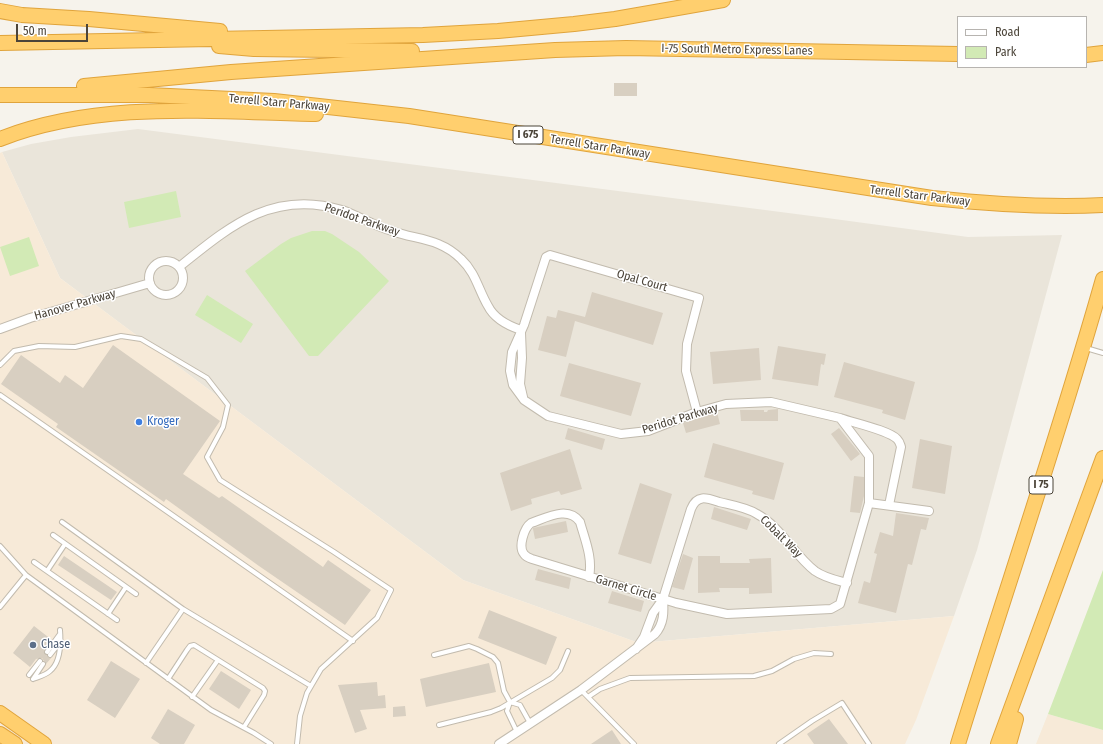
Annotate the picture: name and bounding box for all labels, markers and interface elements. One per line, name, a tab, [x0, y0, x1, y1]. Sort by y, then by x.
scale bar	[18, 16, 90, 42]
legend	[957, 16, 1087, 68]
text: 50 m	[23, 24, 47, 38]
text: Road	[995, 25, 1020, 39]
street label: I-75 South Metro Express Lanes	[661, 41, 813, 59]
text: Park	[995, 45, 1016, 59]
street label: Terrell Starr Parkway	[228, 91, 330, 115]
road number: I 675	[513, 126, 543, 144]
street label: Terrell Starr Parkway	[549, 132, 651, 162]
street label: Terrell Starr Parkway	[869, 183, 971, 209]
street label: Peridot Parkway	[322, 200, 402, 240]
street label: Opal Court	[615, 267, 669, 295]
street label: Hanover Parkway	[33, 286, 117, 324]
street label: Peridot Parkway	[640, 401, 720, 437]
place label: Kroger	[147, 415, 179, 429]
marker: Kroger	[134, 417, 144, 427]
road number: I 75	[1029, 476, 1053, 494]
street label: Cobalt Way	[757, 513, 805, 561]
street label: Garnet Circle	[594, 572, 658, 604]
place label: Chase	[41, 638, 70, 652]
marker: Chase	[28, 640, 38, 650]

